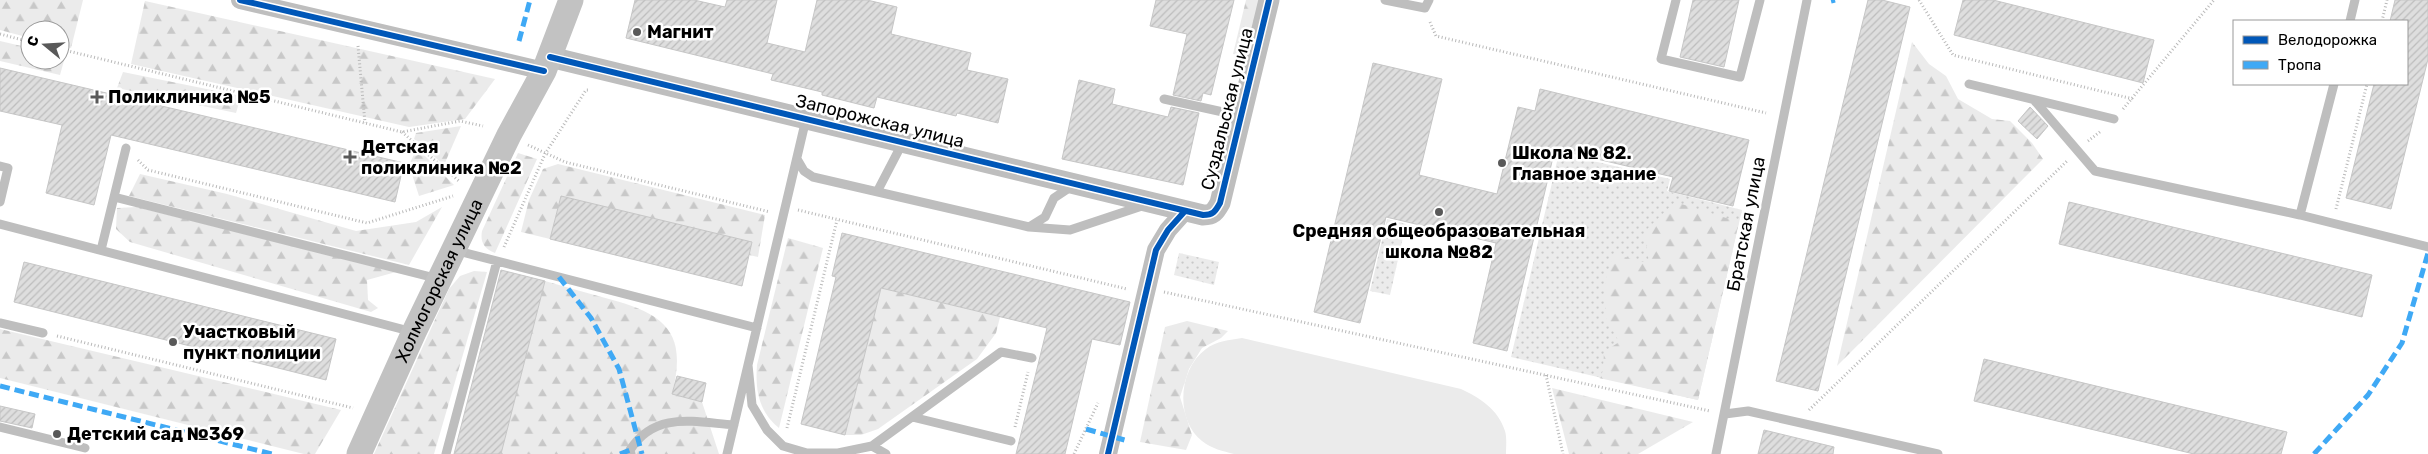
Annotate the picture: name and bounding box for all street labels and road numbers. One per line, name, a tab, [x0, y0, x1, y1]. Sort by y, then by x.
street label: Суздальская улица	[1196, 25, 1258, 193]
street label: Запорожская улица	[793, 89, 967, 153]
street label: Братская улица	[1722, 155, 1770, 293]
street label: Холмогорская улица	[391, 195, 488, 366]

